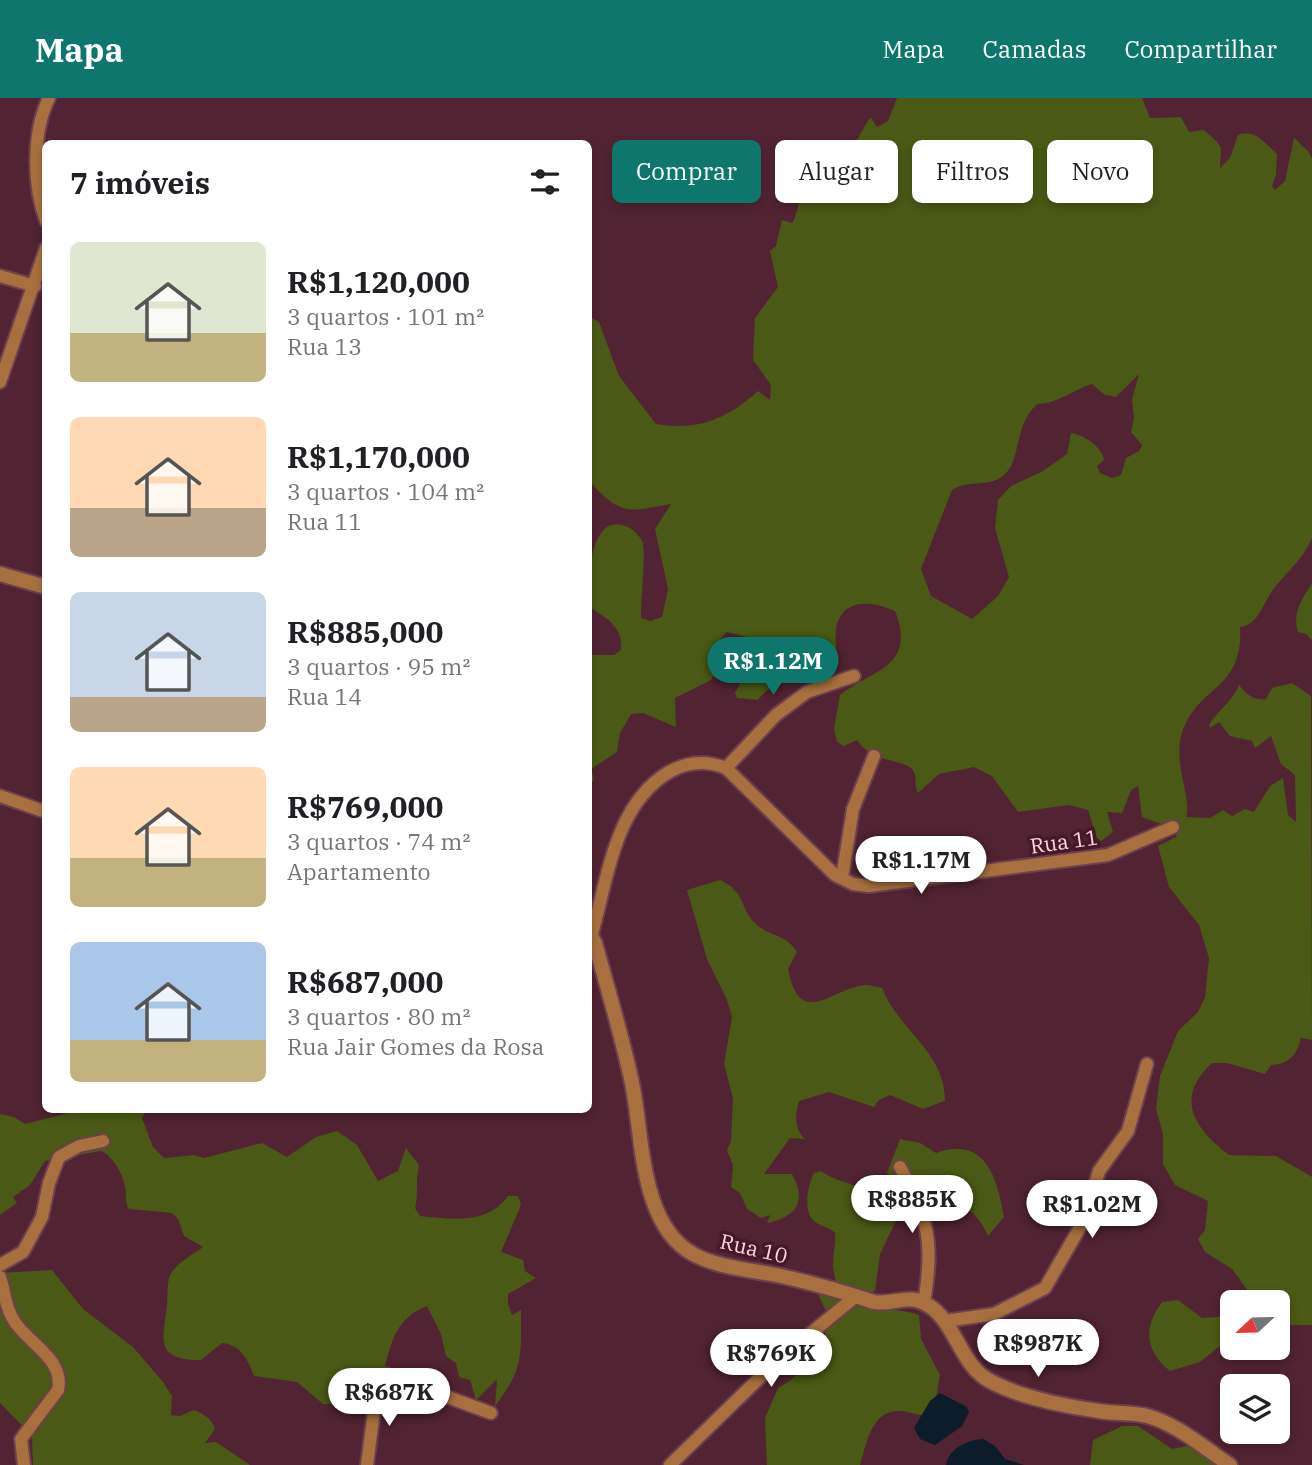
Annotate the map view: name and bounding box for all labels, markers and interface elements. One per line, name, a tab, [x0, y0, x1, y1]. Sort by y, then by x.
text: Mapa	[35, 28, 123, 71]
text: Mapa	[882, 33, 945, 65]
text: Camadas	[983, 33, 1086, 65]
text: Compartilhar	[1124, 33, 1277, 65]
chip: Comprar	[612, 140, 761, 203]
chip: Alugar	[775, 140, 898, 203]
chip: Filtros	[912, 140, 1033, 203]
chip: Novo	[1047, 140, 1153, 203]
text: 7 imóveis	[70, 163, 210, 202]
icon: filters	[526, 163, 564, 201]
text: R$1,120,000	[287, 262, 470, 301]
icon: home	[126, 270, 210, 354]
text: 3 quartos · 101 m²	[287, 301, 484, 331]
text: Rua 13	[287, 331, 362, 361]
text: R$1,170,000	[287, 437, 470, 476]
icon: home	[126, 445, 210, 529]
text: 3 quartos · 104 m²	[287, 476, 484, 506]
text: Rua 11	[287, 506, 362, 536]
text: R$885,000	[287, 612, 443, 651]
icon: home	[126, 620, 210, 704]
pin: R$1.12M	[708, 638, 838, 697]
text: R$1.12M	[723, 645, 823, 675]
text: 3 quartos · 95 m²	[287, 651, 470, 681]
text: Rua 14	[287, 681, 362, 711]
text: R$769,000	[287, 787, 443, 826]
icon: home	[126, 795, 210, 879]
street label: Rua 11	[1028, 822, 1100, 860]
text: 3 quartos · 74 m²	[287, 826, 470, 856]
pin: R$1.17M	[856, 836, 986, 896]
text: R$1.17M	[871, 844, 971, 874]
text: Apartamento	[287, 856, 431, 886]
text: R$687,000	[287, 962, 443, 1001]
icon: home	[126, 970, 210, 1054]
text: 3 quartos · 80 m²	[287, 1001, 470, 1031]
text: Rua Jair Gomes da Rosa	[287, 1031, 544, 1061]
pin: R$885K	[855, 1176, 969, 1235]
pin: R$1.02M	[1027, 1180, 1157, 1240]
text: R$885K	[867, 1183, 957, 1213]
text: R$1.02M	[1042, 1188, 1142, 1218]
street label: Rua 10	[717, 1227, 791, 1269]
north arrow	[1220, 1290, 1290, 1360]
map controls	[1220, 1290, 1290, 1444]
pin: R$987K	[981, 1320, 1095, 1379]
text: R$987K	[993, 1327, 1083, 1357]
pin: R$769K	[714, 1330, 828, 1389]
text: R$769K	[726, 1337, 816, 1367]
pin: R$687K	[332, 1368, 446, 1428]
button: layers	[1220, 1374, 1290, 1444]
text: R$687K	[344, 1376, 434, 1406]

